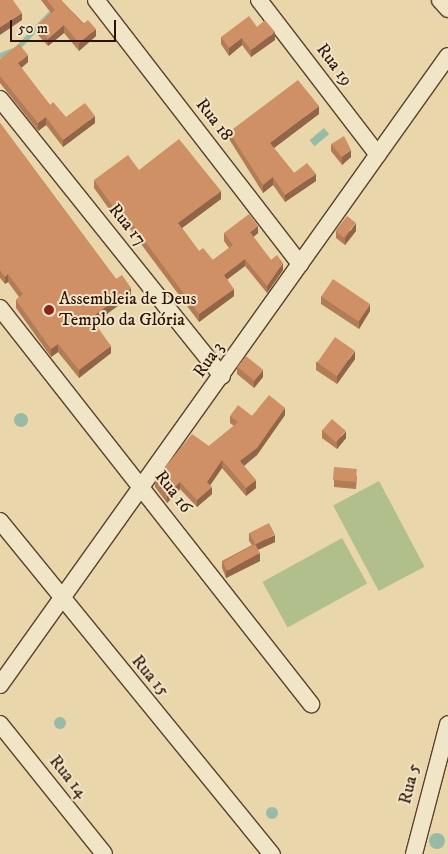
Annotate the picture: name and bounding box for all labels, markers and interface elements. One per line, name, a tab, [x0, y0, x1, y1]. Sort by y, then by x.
scale bar	[12, 10, 119, 42]
text: 50 m	[18, 19, 48, 38]
street label: Rua 19	[311, 39, 357, 91]
street label: Rua 18	[191, 95, 237, 145]
street label: Rua 17	[103, 199, 151, 251]
place label: Assembleia de Deus Templo da Glória	[59, 289, 197, 332]
marker: Assembleia de Deus Templo da Glória	[43, 304, 55, 316]
street label: Rua 3	[189, 338, 229, 382]
street label: Rua 16	[150, 466, 196, 518]
street label: Rua 15	[126, 651, 174, 701]
street label: Rua 14	[44, 751, 92, 803]
street label: Rua 5	[395, 761, 425, 807]

